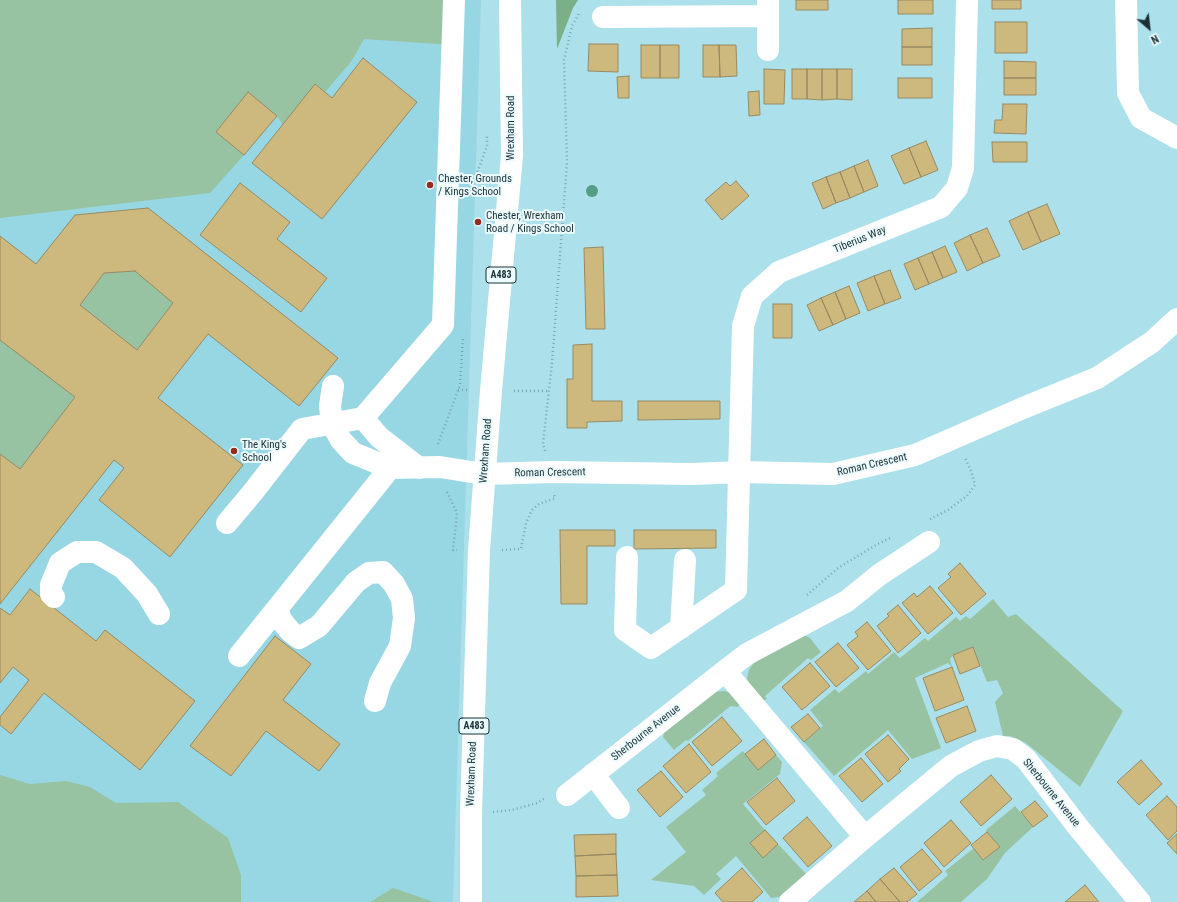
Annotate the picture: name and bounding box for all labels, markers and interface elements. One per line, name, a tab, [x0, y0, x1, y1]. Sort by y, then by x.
north arrow	[1129, 8, 1169, 48]
text: N	[1149, 32, 1161, 46]
street label: Wrexham Road	[504, 96, 518, 160]
place label: Chester, Grounds / Kings School	[438, 172, 512, 198]
marker: Chester, Grounds / Kings School	[425, 180, 435, 190]
place label: Chester, Wrexham Road / Kings School	[486, 209, 574, 235]
marker: Chester, Wrexham Road / Kings School	[473, 217, 483, 227]
street label: Tiberius Way	[832, 223, 888, 257]
road number: A483	[486, 267, 516, 283]
street label: Wrexham Road	[477, 418, 495, 484]
place label: The King's School	[242, 438, 287, 464]
marker: The King's School	[229, 446, 239, 456]
street label: Roman Crescent	[836, 451, 908, 479]
street label: Roman Crescent	[514, 466, 586, 480]
street label: Sherbourne Avenue	[609, 702, 683, 764]
road number: A483	[459, 718, 489, 734]
street label: Wrexham Road	[464, 741, 480, 807]
street label: Sherbourne Avenue	[1019, 756, 1083, 830]

